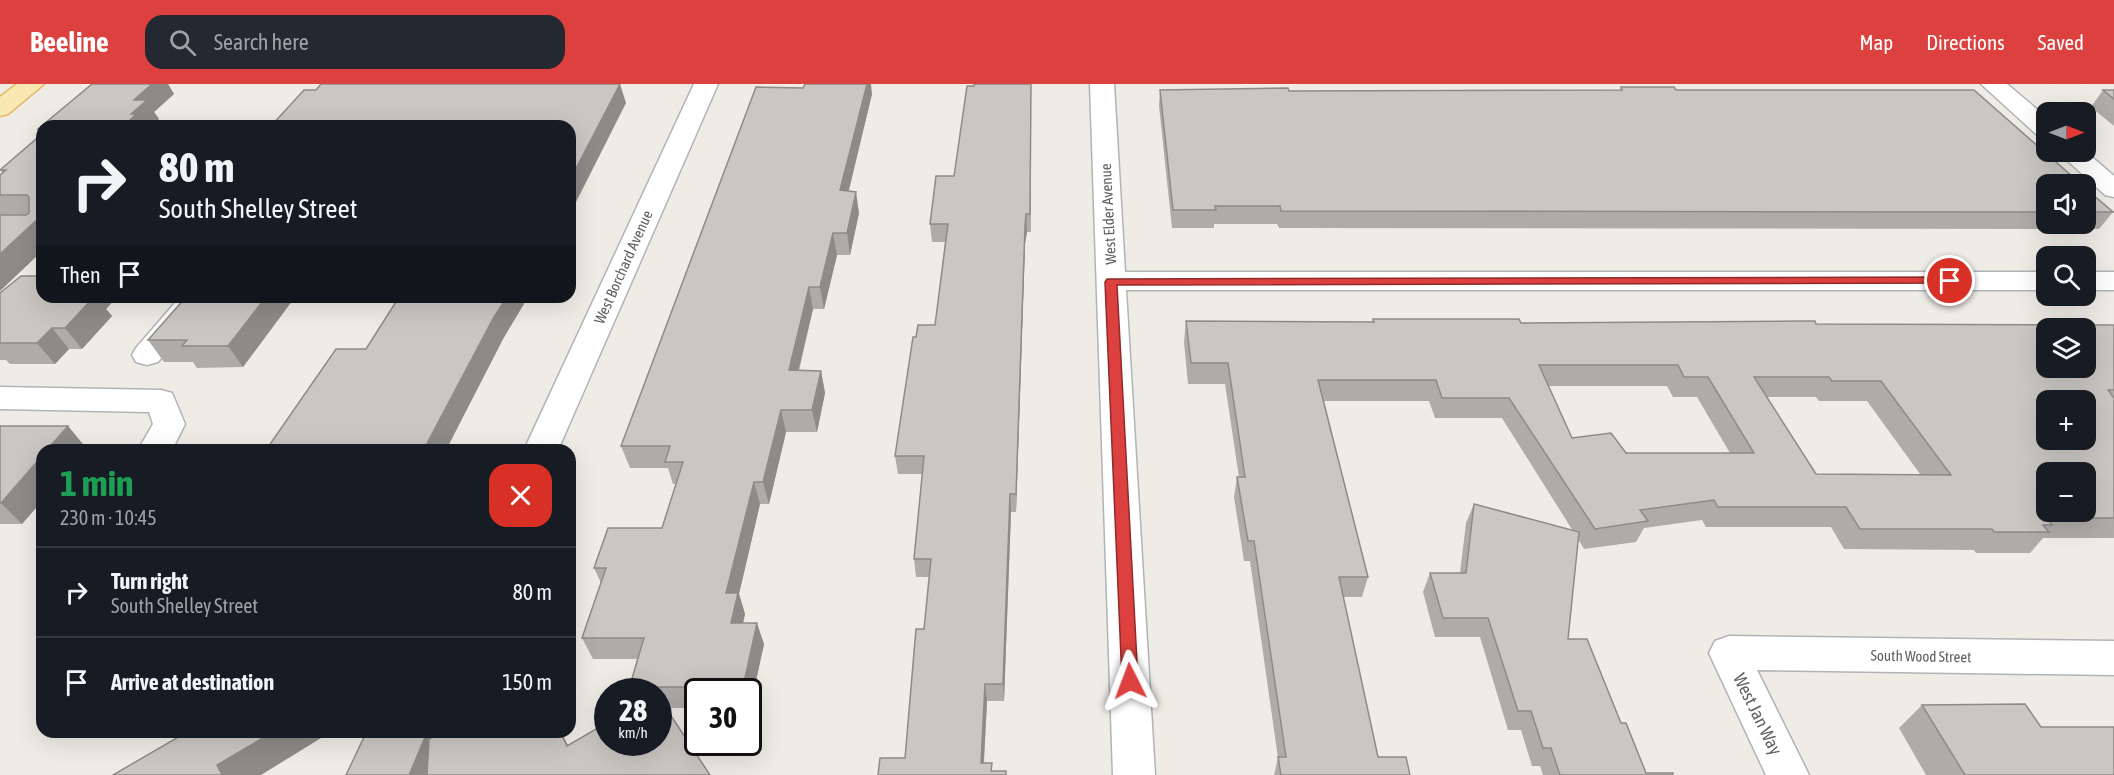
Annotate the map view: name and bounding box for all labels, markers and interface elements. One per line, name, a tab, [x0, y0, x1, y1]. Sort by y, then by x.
search box	[145, 15, 565, 69]
text: Beeline	[30, 26, 109, 58]
icon: search	[166, 26, 199, 59]
text: Search here	[214, 29, 309, 55]
text: Map	[1859, 30, 1893, 54]
text: Directions	[1926, 30, 2005, 54]
text: Saved	[2038, 30, 2084, 54]
north arrow	[2036, 102, 2096, 162]
map controls	[2036, 102, 2096, 522]
text: 80 m	[159, 143, 234, 191]
icon: right	[60, 144, 138, 222]
street label: West Elder Avenue	[1097, 163, 1119, 265]
button: sound	[2036, 174, 2096, 234]
text: South Shelley Street	[159, 193, 357, 224]
street label: West Borchard Avenue	[590, 207, 656, 326]
button: search	[2036, 246, 2096, 306]
pin	[1924, 255, 1975, 306]
icon: arrive	[113, 258, 146, 291]
text: Then	[60, 262, 101, 288]
icon: arrive	[1933, 264, 1966, 297]
button: layers	[2036, 318, 2096, 378]
button: +	[2036, 390, 2096, 450]
text: 1 min	[60, 462, 134, 504]
button: −	[2036, 462, 2096, 522]
button: close	[489, 464, 552, 527]
text: 230 m · 10:45	[60, 506, 157, 529]
text: Turn right	[111, 568, 188, 594]
icon: right	[60, 576, 93, 609]
text: 80 m	[512, 579, 552, 605]
text: South Shelley Street	[111, 594, 258, 617]
street label: South Wood Street	[1870, 647, 1972, 665]
position arrow	[1098, 649, 1162, 713]
icon: arrive	[60, 666, 93, 699]
text: Arrive at destination	[111, 669, 274, 695]
text: 150 m	[502, 669, 552, 695]
street label: West Jan Way	[1729, 670, 1787, 758]
speed limit sign: 30	[684, 678, 762, 756]
text: 28	[619, 693, 647, 727]
text: km/h	[618, 724, 648, 741]

